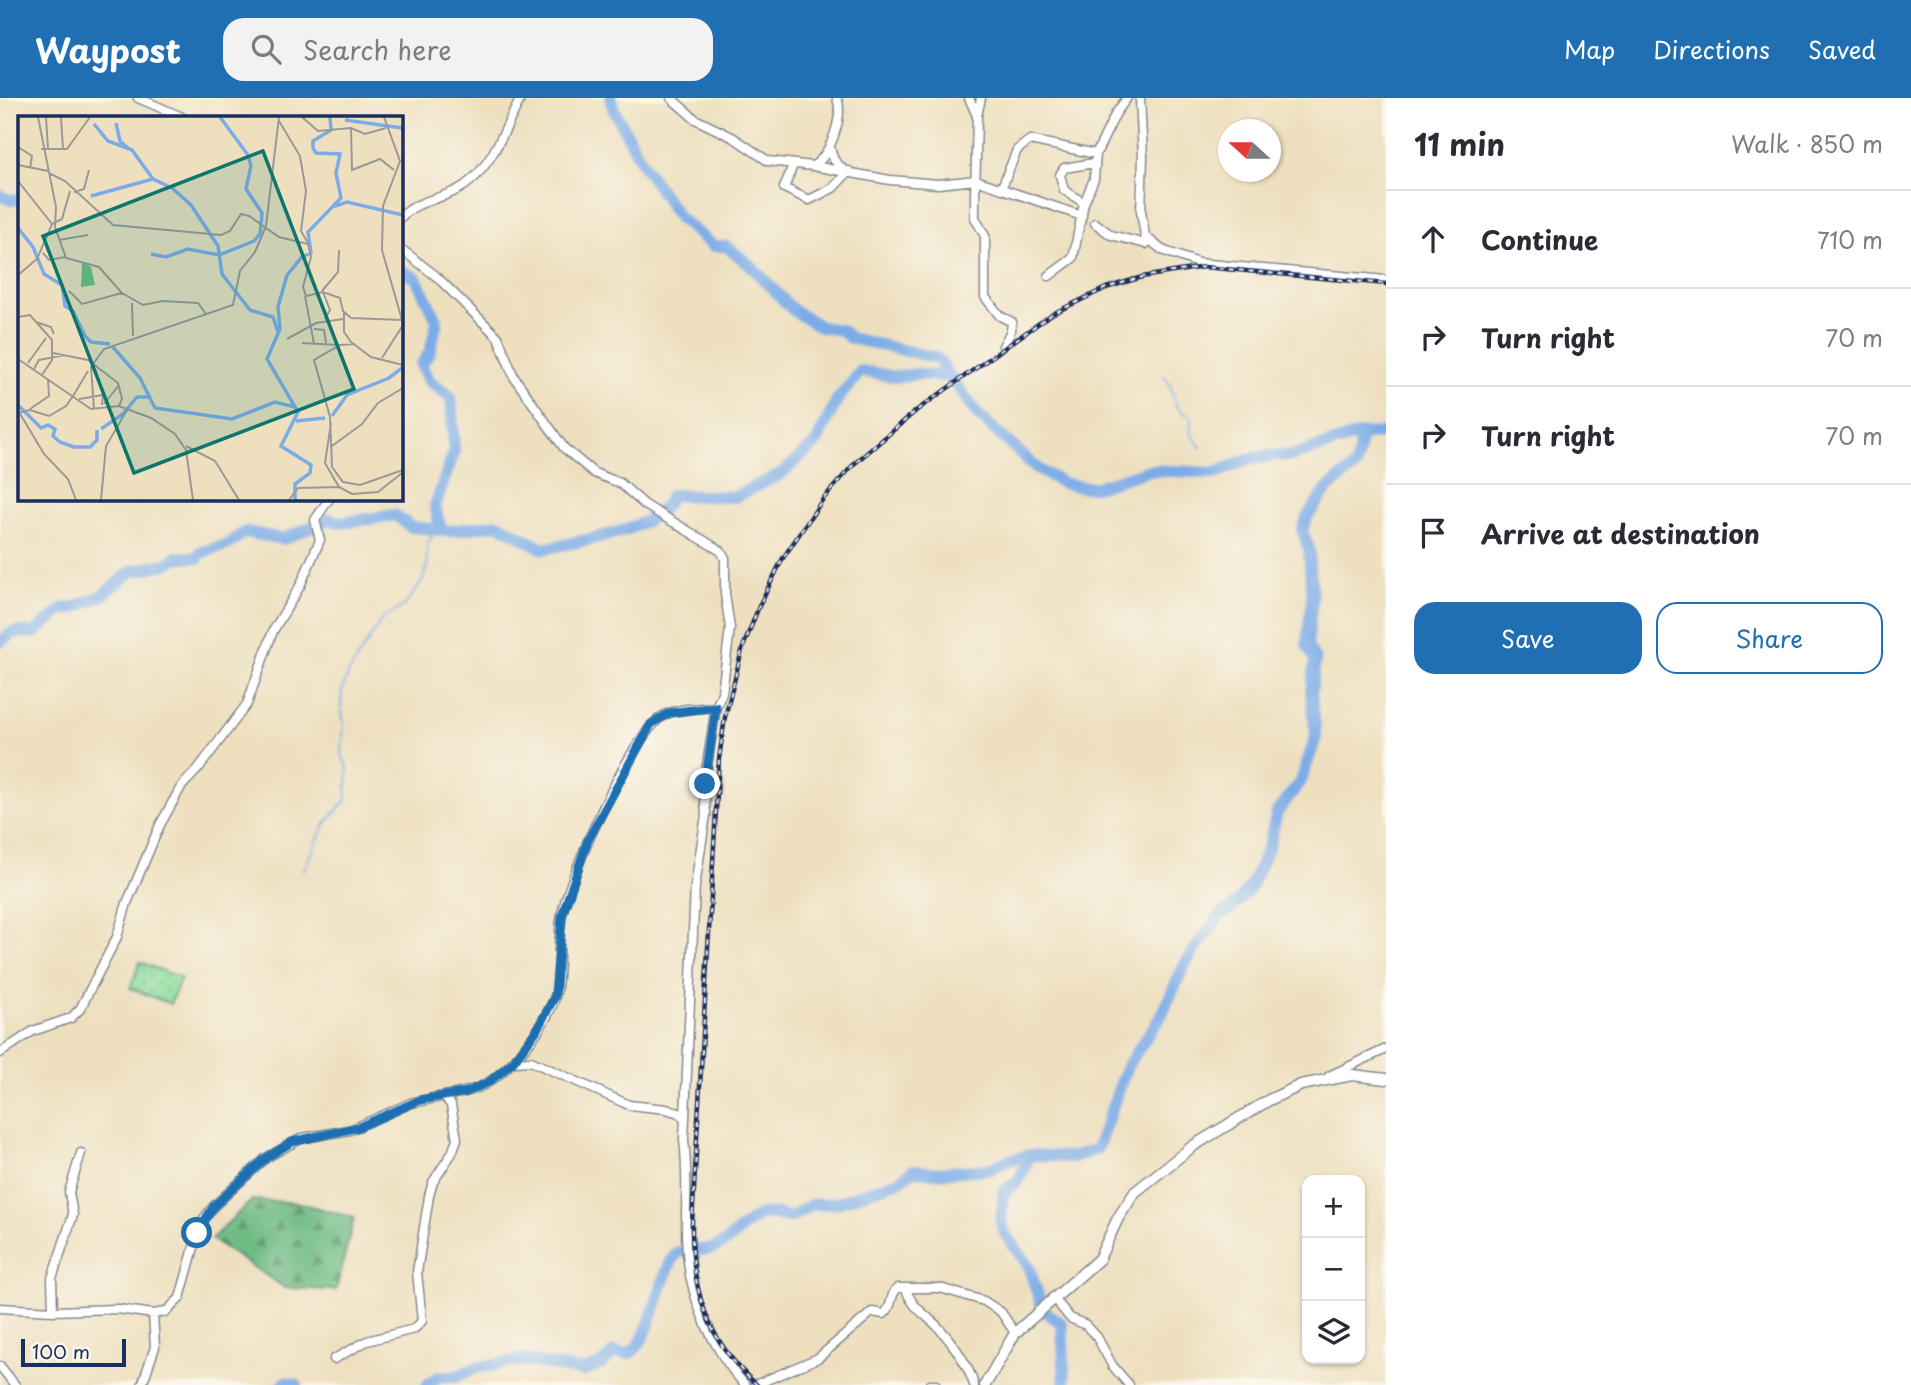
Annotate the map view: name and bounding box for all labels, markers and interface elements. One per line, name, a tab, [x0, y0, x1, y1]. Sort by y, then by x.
search box	[223, 18, 713, 81]
text: Waypost	[35, 24, 181, 74]
icon: search	[247, 30, 285, 68]
text: Search here	[303, 30, 452, 69]
text: Map	[1564, 31, 1615, 67]
text: Directions	[1653, 31, 1770, 67]
text: Saved	[1808, 31, 1876, 67]
inset map	[18, 116, 402, 500]
north arrow	[1218, 119, 1281, 182]
text: 11 min	[1414, 121, 1505, 166]
text: Walk · 850 m	[1731, 126, 1883, 161]
icon: ahead	[1414, 220, 1452, 258]
text: Continue	[1481, 220, 1598, 259]
text: 710 m	[1817, 222, 1883, 257]
icon: right	[1414, 318, 1452, 356]
text: Turn right	[1481, 318, 1615, 357]
text: 70 m	[1825, 320, 1883, 355]
icon: right	[1414, 416, 1452, 454]
text: Turn right	[1481, 416, 1615, 455]
text: 70 m	[1825, 418, 1883, 453]
icon: arrive	[1414, 514, 1452, 552]
text: Arrive at destination	[1481, 514, 1760, 553]
button: Save	[1414, 602, 1642, 674]
button: Share	[1656, 602, 1883, 674]
route end	[689, 768, 720, 799]
map controls	[1302, 1175, 1365, 1364]
button: +	[1302, 1175, 1365, 1238]
route start	[181, 1217, 212, 1248]
button: −	[1302, 1238, 1365, 1301]
button: layers	[1302, 1301, 1365, 1364]
scale bar	[21, 1336, 126, 1368]
text: 100 m	[32, 1337, 90, 1365]

